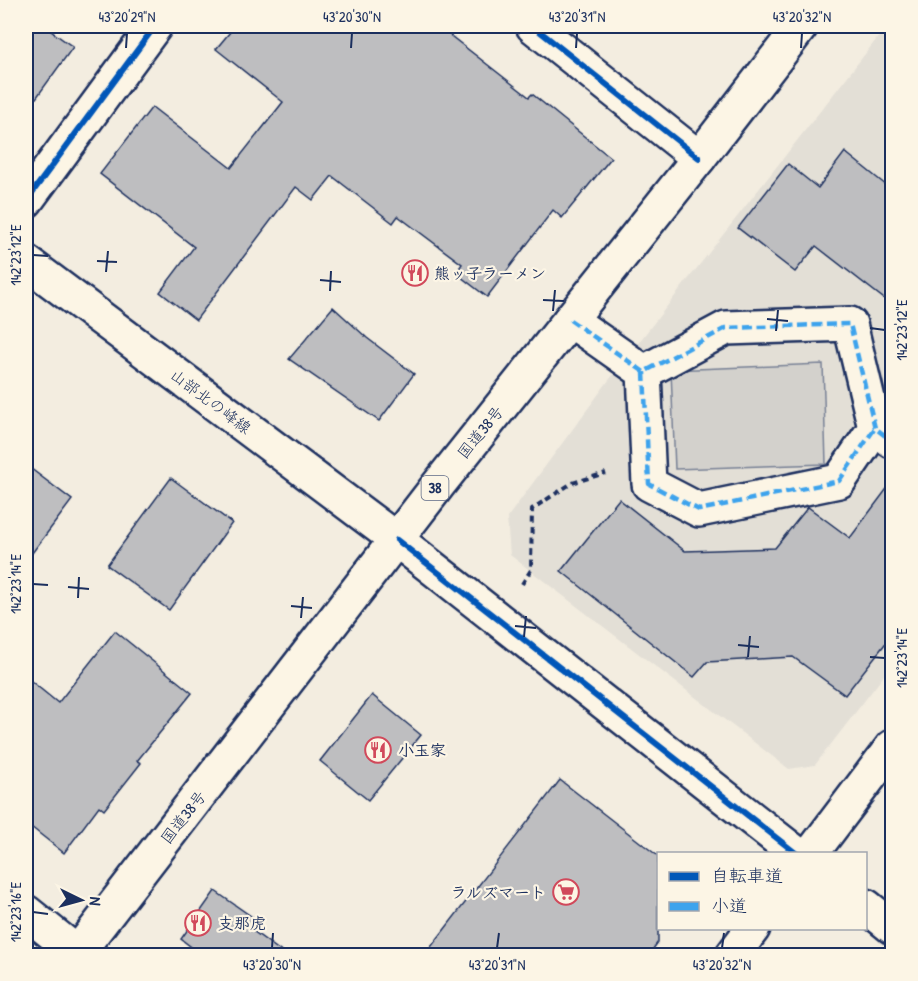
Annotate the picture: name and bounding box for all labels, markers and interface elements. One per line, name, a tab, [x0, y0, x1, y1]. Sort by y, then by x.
text: 43°20'29"N	[98, 6, 156, 27]
text: 43°20'30"N	[323, 6, 381, 27]
text: 43°20'31"N	[549, 6, 605, 27]
text: 43°20'32"N	[773, 6, 831, 27]
text: 142°23'12"E	[5, 224, 26, 286]
restaurant icon: 熊ッ子ラーメン	[400, 258, 430, 288]
place label: 熊ッ子ラーメン	[434, 262, 546, 284]
text: 142°23'12"E	[891, 299, 912, 361]
street label: 山部北の峰線	[166, 363, 256, 439]
street label: 国道38号	[452, 401, 508, 463]
road number: 38	[422, 476, 448, 500]
text: 142°23'14"E	[5, 554, 26, 614]
text: 142°23'14"E	[891, 628, 912, 688]
restaurant icon: 小玉家	[363, 735, 393, 765]
place label: 小玉家	[398, 739, 446, 761]
street label: 国道38号	[155, 786, 211, 848]
legend	[657, 852, 867, 930]
text: 自転車道	[711, 863, 783, 888]
north arrow	[51, 870, 111, 930]
supermarket icon: ラルズマート	[551, 877, 581, 907]
text: 142°23'16"E	[5, 881, 26, 942]
place label: ラルズマート	[451, 881, 546, 903]
text: 小道	[711, 893, 747, 918]
text: N	[85, 896, 107, 907]
restaurant icon: 支那虎	[183, 908, 213, 938]
place label: 支那虎	[218, 912, 266, 934]
text: 43°20'30"N	[243, 954, 301, 975]
text: 43°20'31"N	[469, 954, 525, 975]
text: 43°20'32"N	[693, 954, 751, 975]

